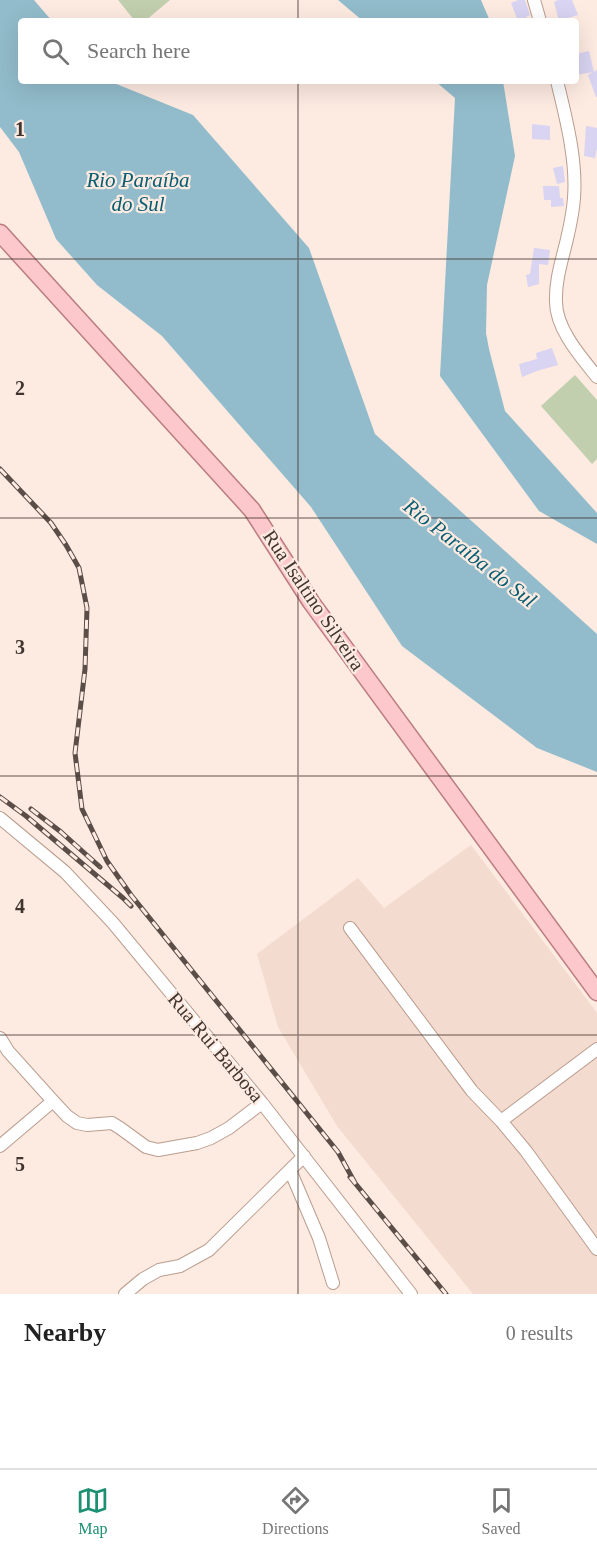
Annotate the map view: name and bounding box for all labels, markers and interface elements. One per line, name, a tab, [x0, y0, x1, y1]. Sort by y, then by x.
search box	[18, 18, 579, 84]
icon: search	[39, 35, 72, 68]
text: Search here	[87, 38, 190, 63]
text: 1	[15, 118, 25, 140]
water label: Rio Paraíba do Sul	[85, 168, 190, 216]
text: 2	[15, 377, 25, 399]
water label: Rio Paraíba do Sul	[398, 493, 541, 612]
street label: Rua Isaltino Silveira	[259, 526, 369, 674]
text: 3	[15, 636, 25, 658]
text: 4	[15, 895, 25, 917]
street label: Rua Rui Barbosa	[164, 988, 268, 1107]
text: 5	[15, 1153, 25, 1175]
text: Nearby	[24, 1318, 106, 1347]
text: 0 results	[506, 1322, 573, 1344]
tab: Map	[76, 1484, 109, 1538]
tab: Directions	[262, 1484, 329, 1538]
tab: Saved	[481, 1484, 521, 1538]

